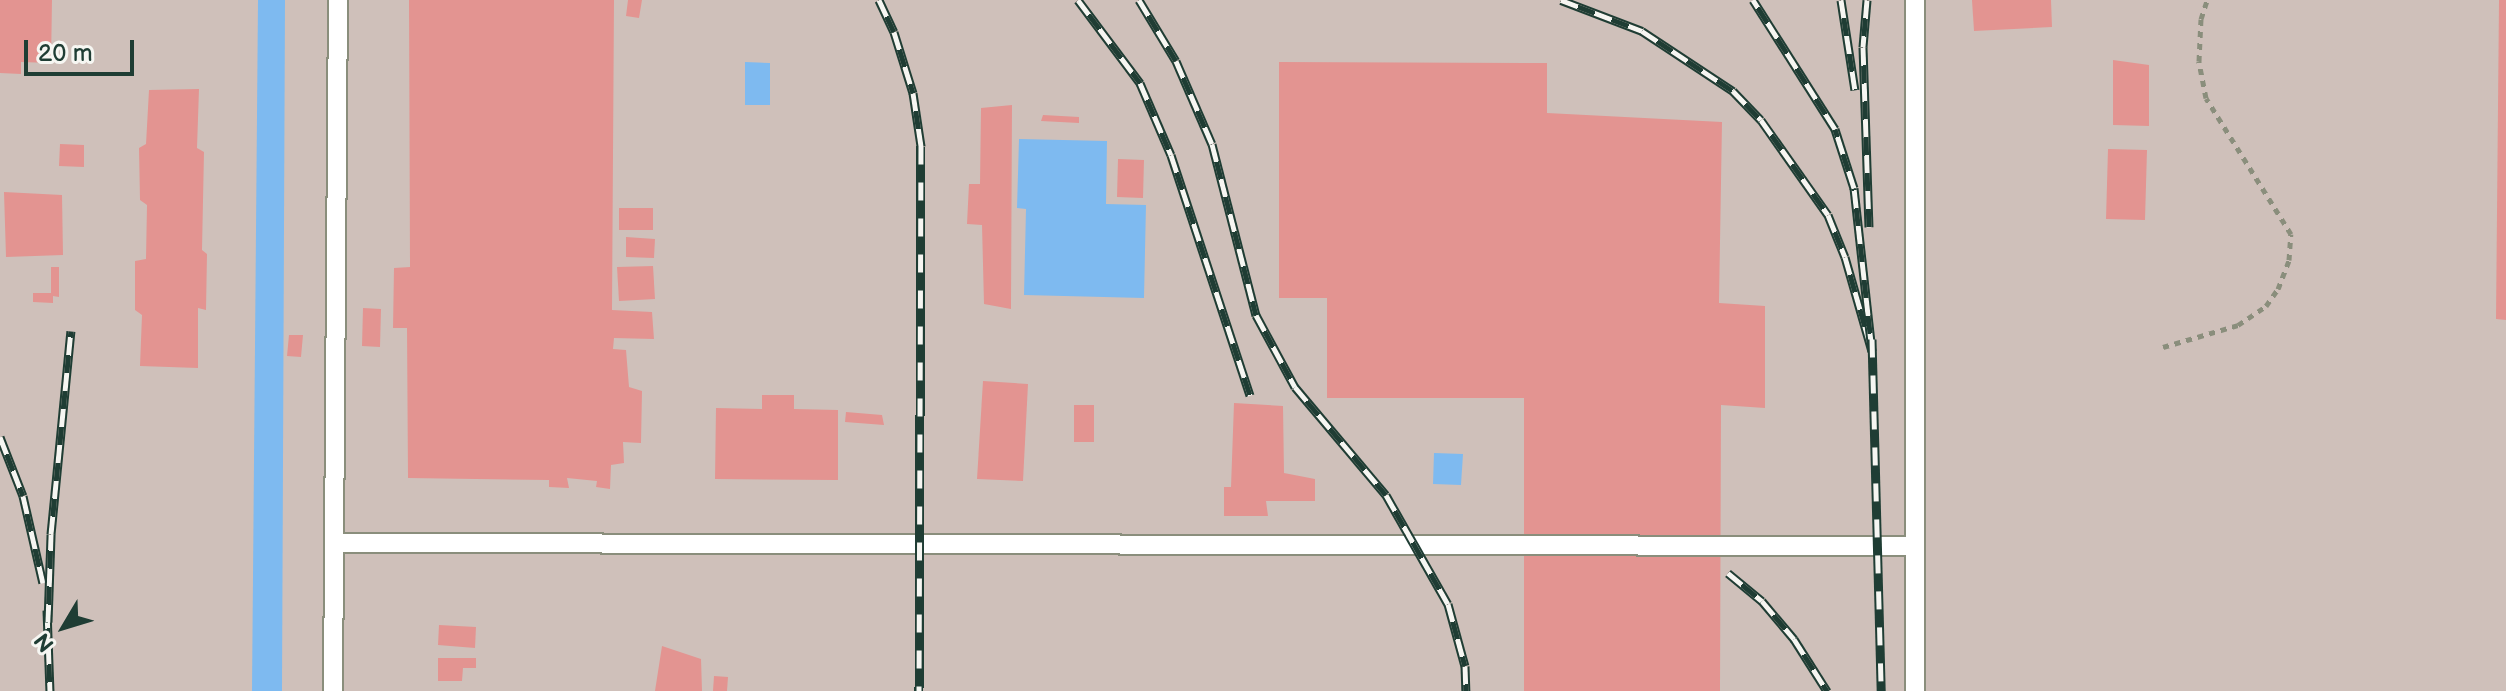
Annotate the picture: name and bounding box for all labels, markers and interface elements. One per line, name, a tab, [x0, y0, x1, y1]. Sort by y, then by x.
scale bar	[28, 24, 138, 74]
text: 20 m	[38, 39, 93, 68]
north arrow	[24, 587, 104, 667]
text: N	[29, 627, 60, 657]

